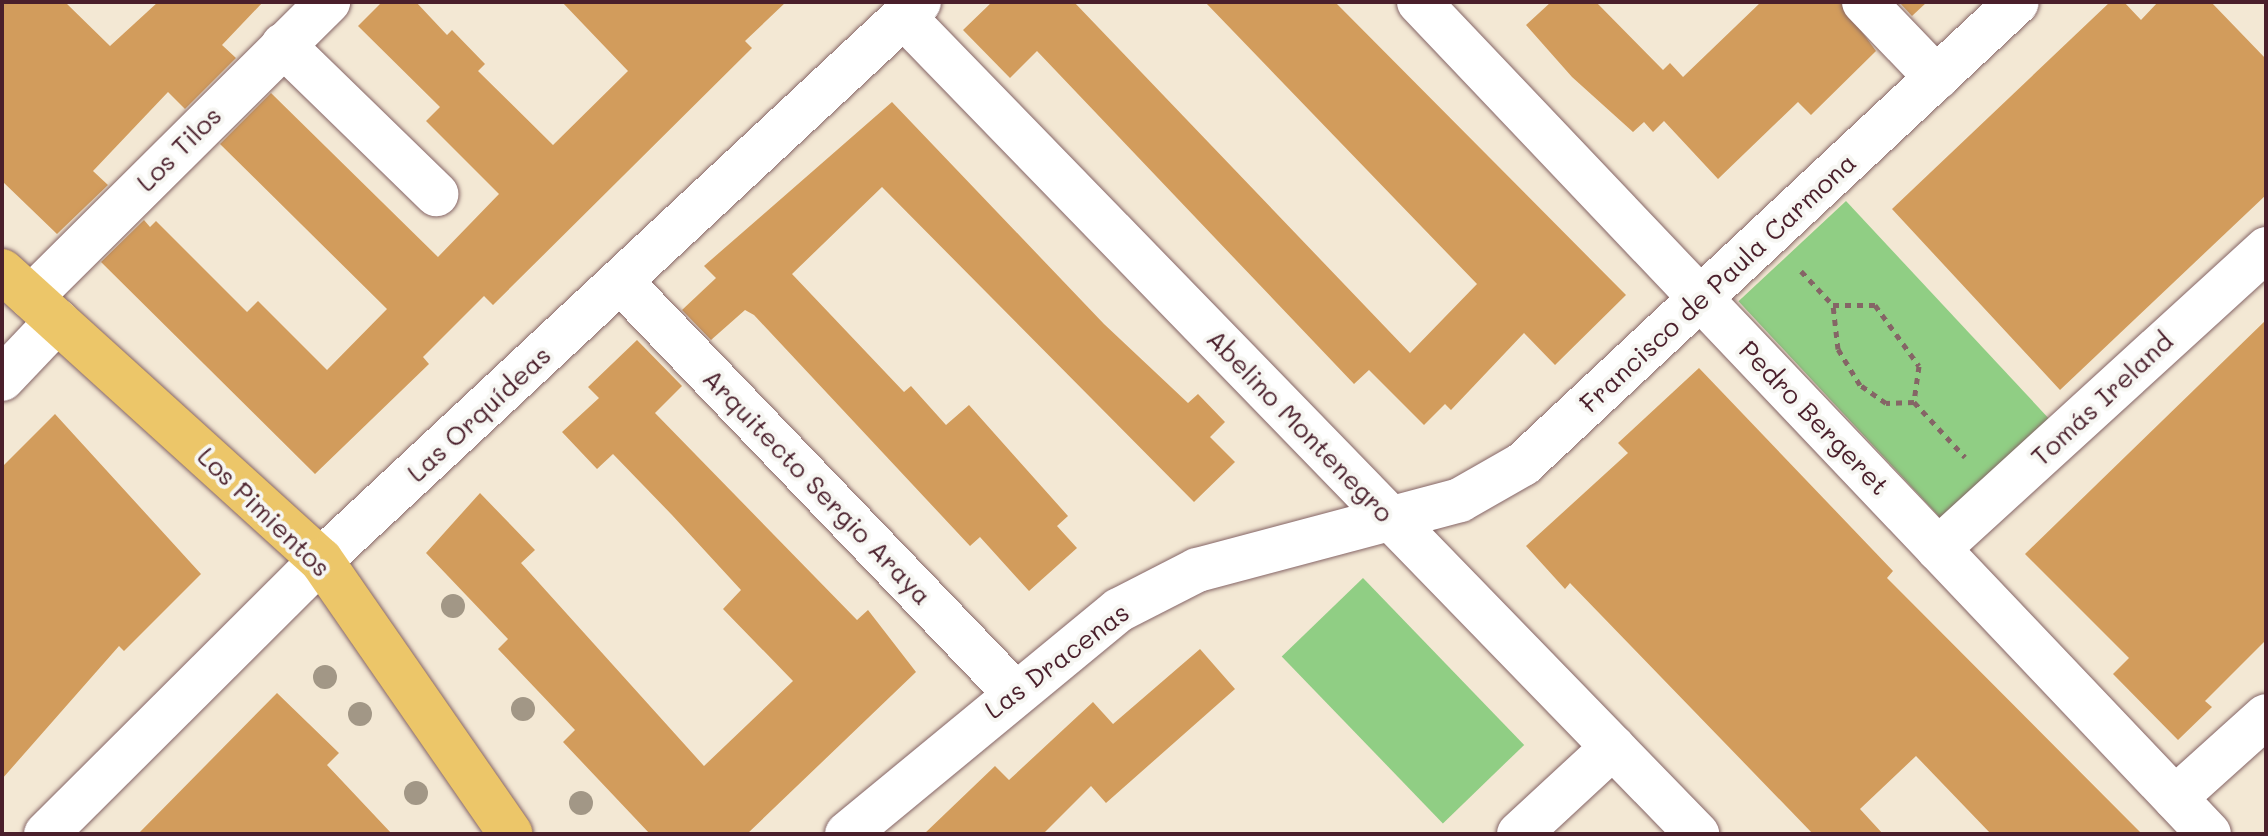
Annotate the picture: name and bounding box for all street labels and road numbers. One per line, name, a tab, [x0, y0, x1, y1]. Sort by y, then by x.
street label: Los Tilos	[130, 100, 228, 198]
street label: Francisco de Paula Carmona	[1574, 147, 1862, 419]
street label: Abelino Montenegro	[1200, 323, 1400, 529]
street label: Tomás Ireland	[2025, 326, 2179, 472]
street label: Pedro Bergeret	[1733, 334, 1895, 502]
street label: Las Orquídeas	[401, 340, 557, 488]
street label: Arquitecto Sergio Araya	[696, 363, 938, 611]
street label: Los Pimientos	[191, 441, 337, 583]
street label: Las Dracenas	[979, 597, 1135, 725]

